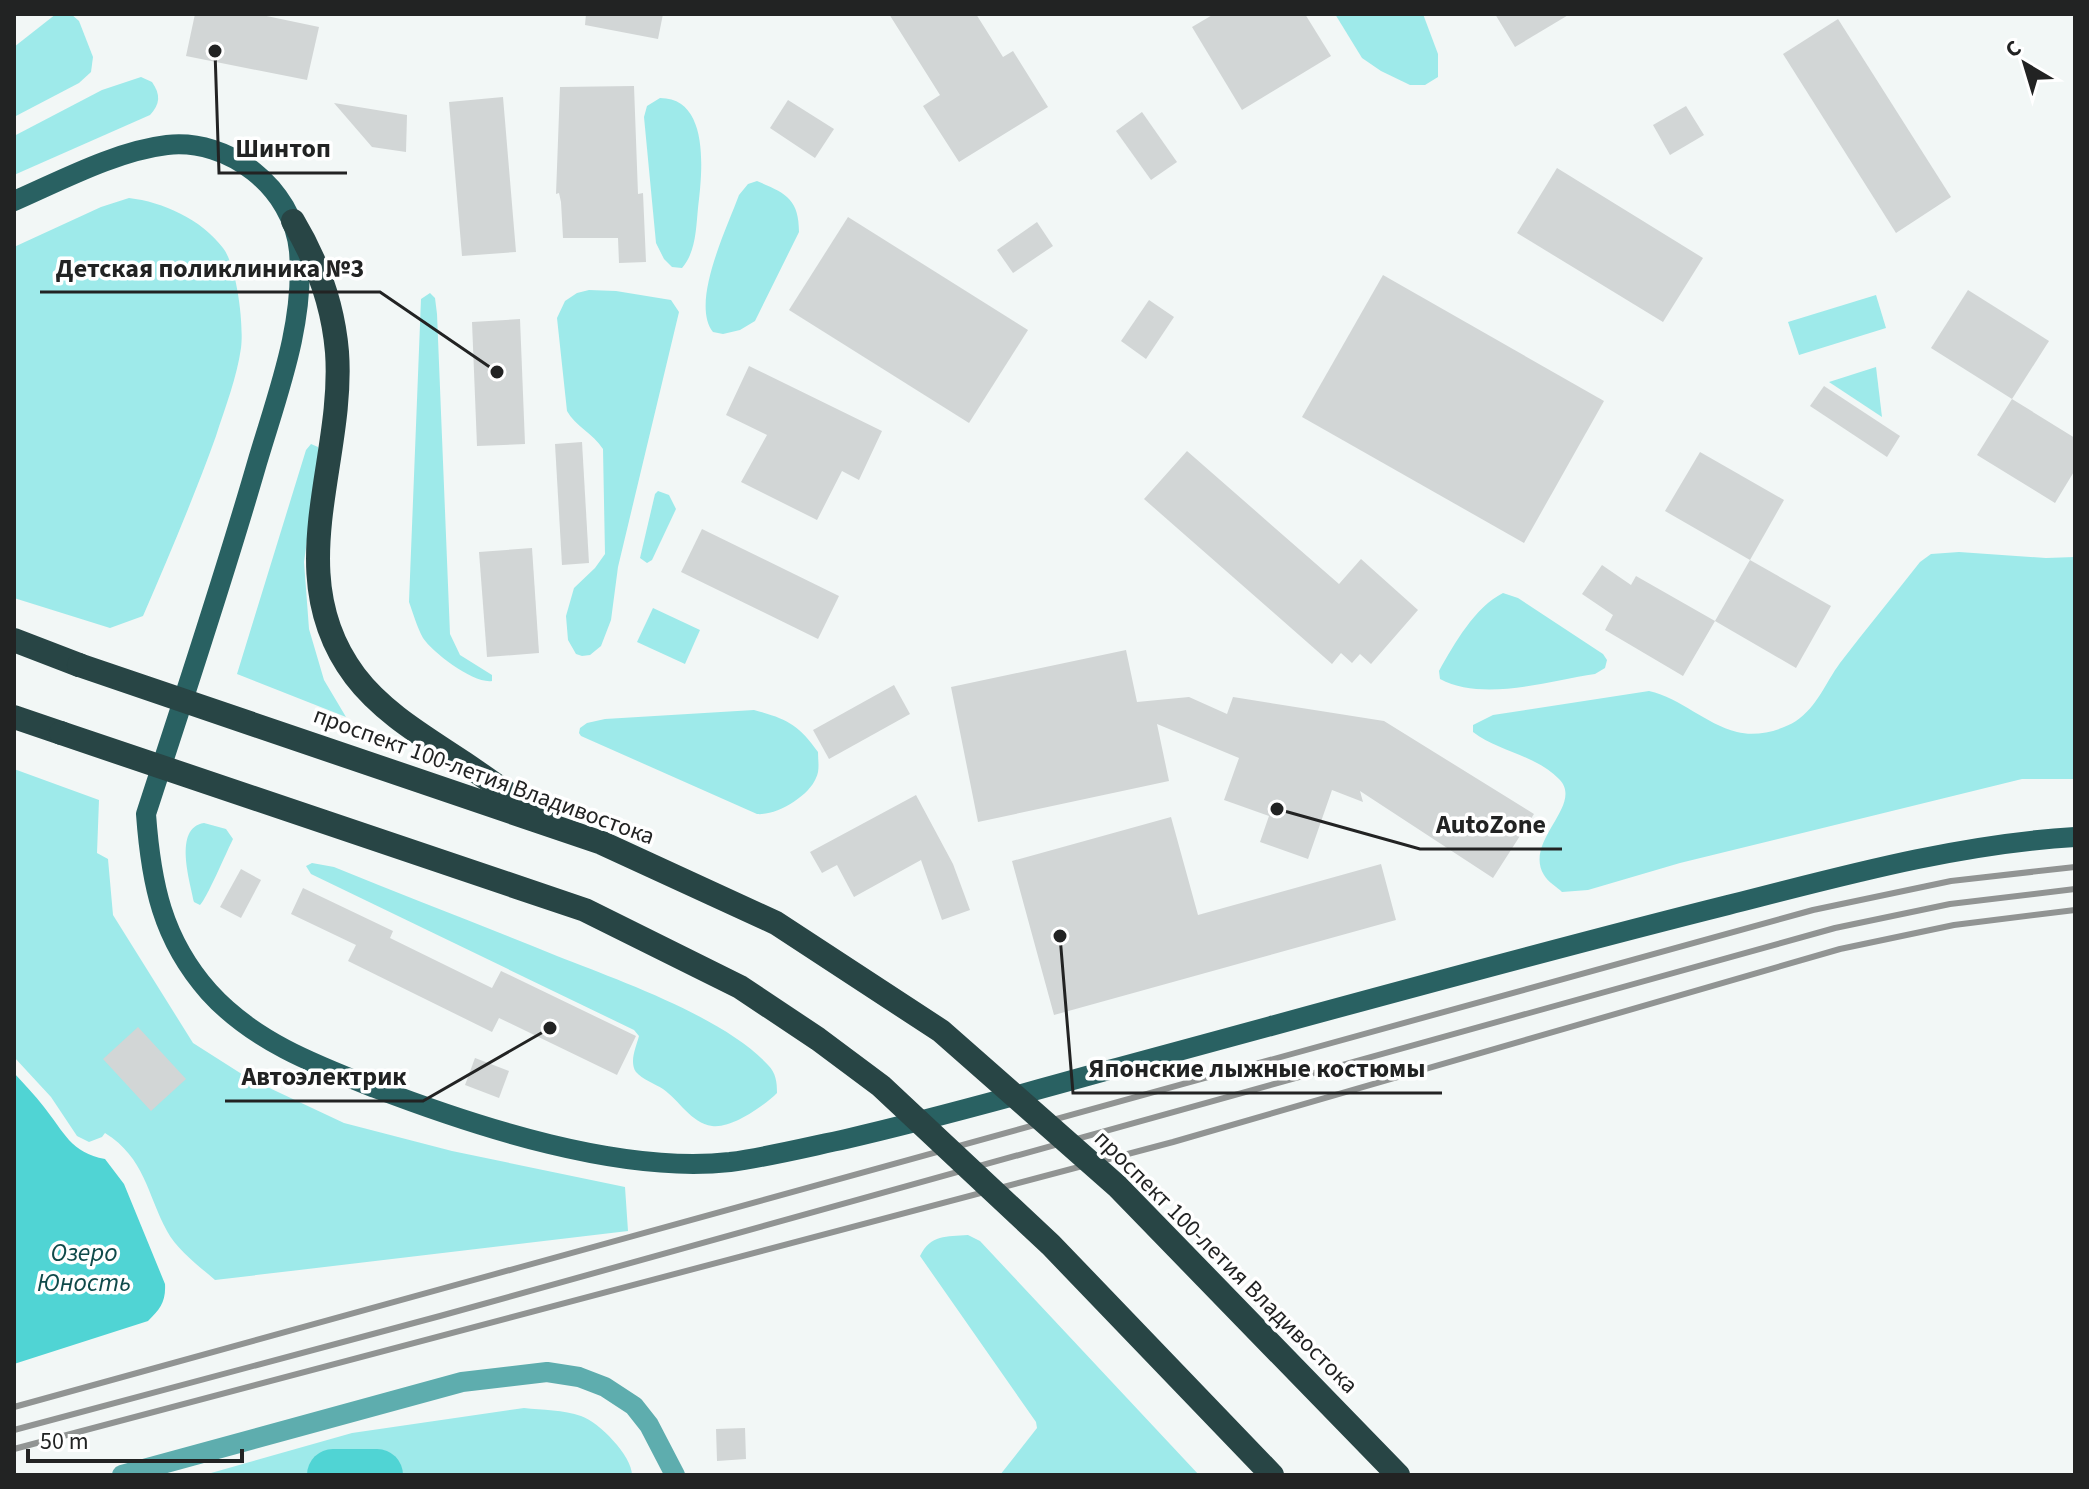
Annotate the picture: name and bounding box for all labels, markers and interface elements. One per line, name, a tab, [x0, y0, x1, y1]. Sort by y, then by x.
north arrow	[1985, 24, 2065, 104]
text: С	[1998, 32, 2028, 66]
callout: Шинтоп	[219, 123, 347, 173]
text: Шинтоп	[235, 130, 331, 167]
callout: Детская поликлиника №3	[40, 242, 380, 292]
text: Детская поликлиника №3	[56, 250, 364, 287]
street label: проспект 100-летия Владивостока	[308, 698, 660, 854]
callout: AutoZone	[1420, 799, 1562, 849]
text: AutoZone	[1435, 806, 1546, 843]
callout: Японские лыжные костюмы	[1073, 1043, 1442, 1093]
text: Японские лыжные костюмы	[1089, 1050, 1425, 1087]
callout: Автоэлектрик	[225, 1051, 423, 1101]
text: Автоэлектрик	[240, 1058, 407, 1095]
street label: проспект 100-летия Владивостока	[1086, 1122, 1366, 1402]
water label: Озеро Юность	[37, 1234, 131, 1301]
scale bar	[28, 1413, 242, 1463]
text: 50 m	[40, 1424, 89, 1459]

